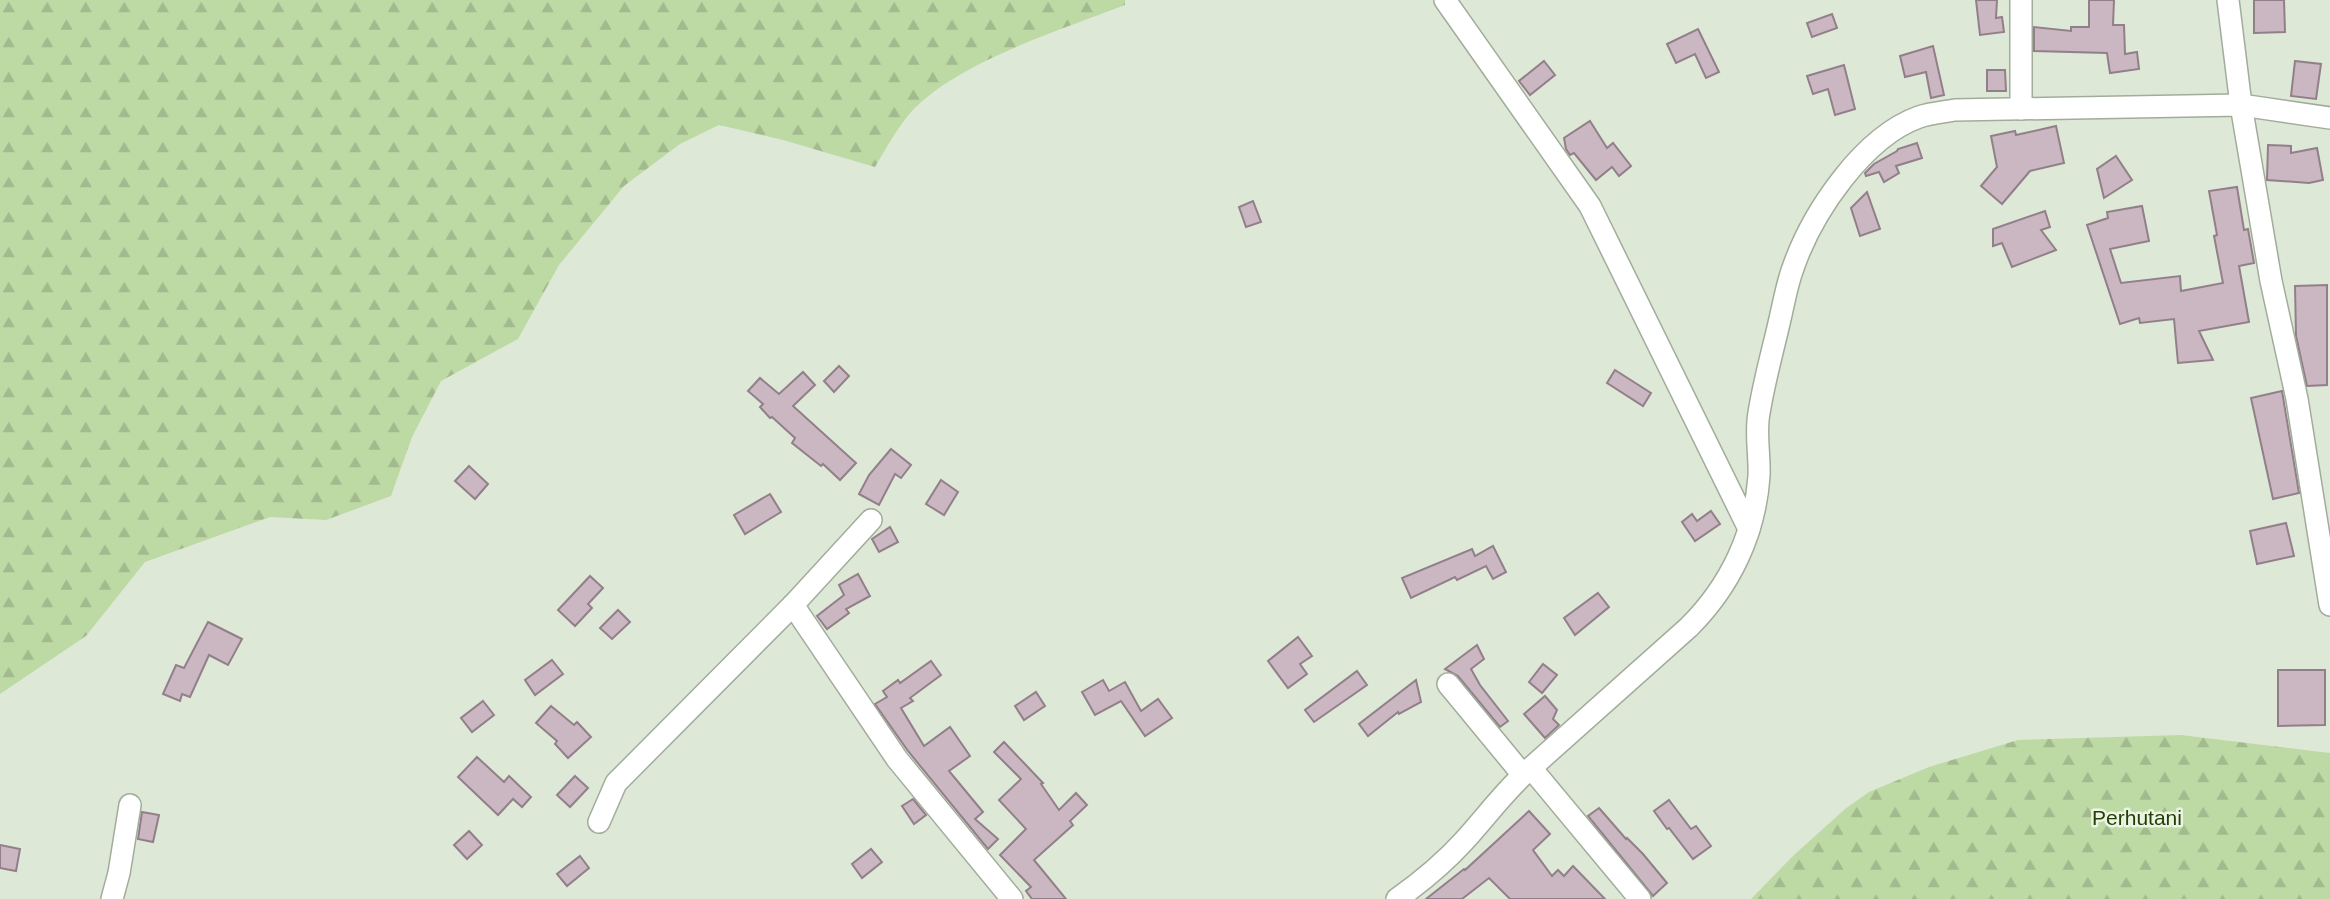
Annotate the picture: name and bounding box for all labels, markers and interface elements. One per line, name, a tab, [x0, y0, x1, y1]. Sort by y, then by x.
park label: Perhutani	[2092, 806, 2182, 829]

